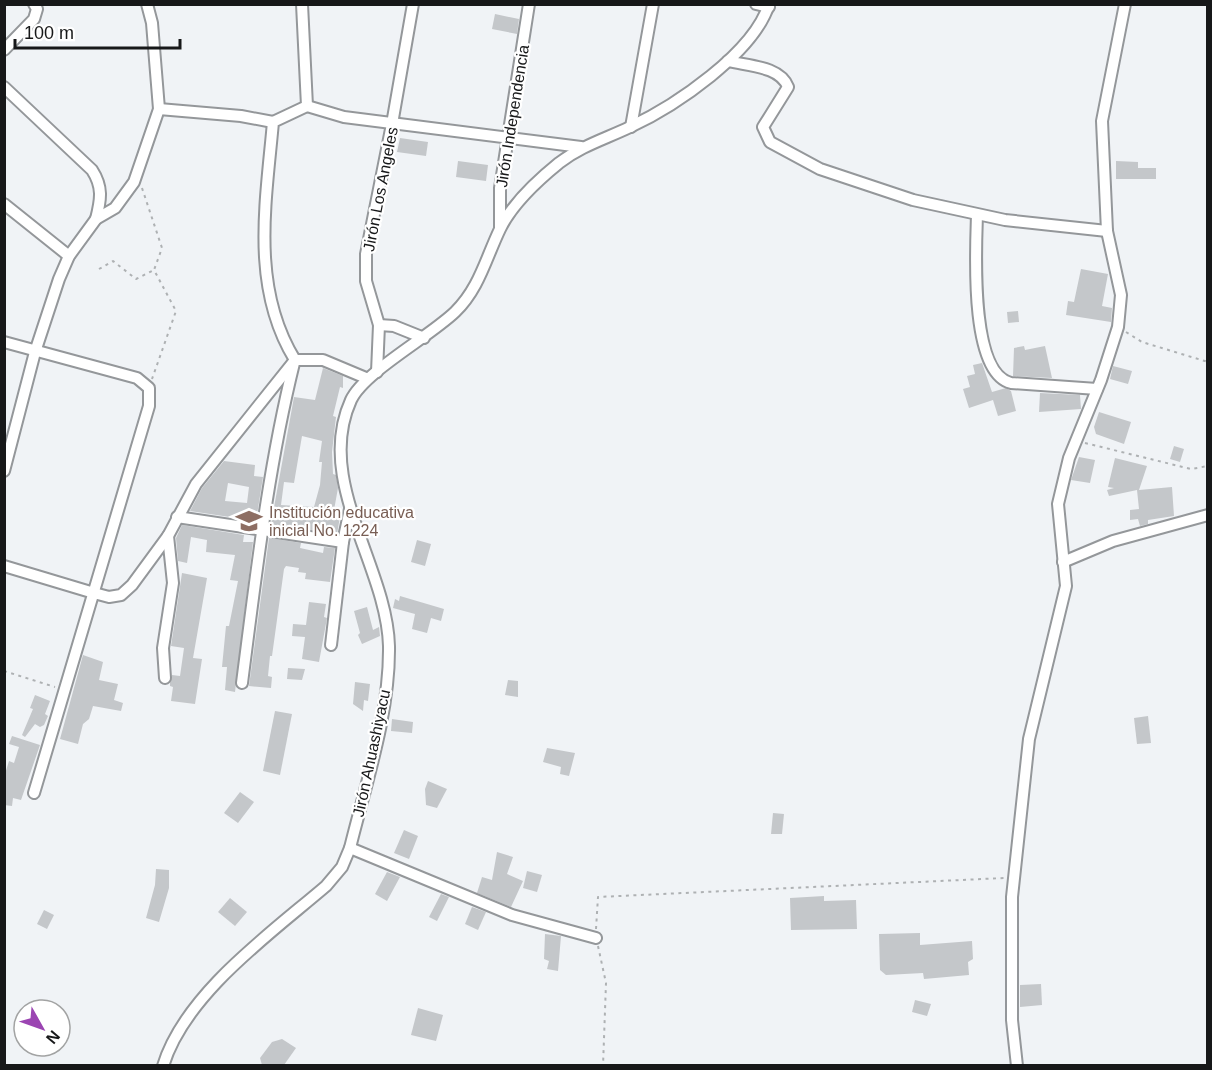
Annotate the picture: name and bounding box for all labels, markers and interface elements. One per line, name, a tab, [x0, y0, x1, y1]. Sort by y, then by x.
scale bar	[15, 12, 180, 50]
text: 100 m	[24, 23, 74, 43]
street label: Jirón Independencia	[493, 43, 532, 189]
street label: Jirón Los Angeles	[360, 125, 401, 253]
place label: Institución educativa inicial No. 1224	[269, 504, 414, 539]
school or university icon: Institución educativa inicial No. 1224	[234, 506, 264, 536]
street label: Jirón Ahuashiyacu	[350, 688, 393, 818]
north arrow	[12, 998, 72, 1058]
text: N	[43, 1027, 63, 1047]

